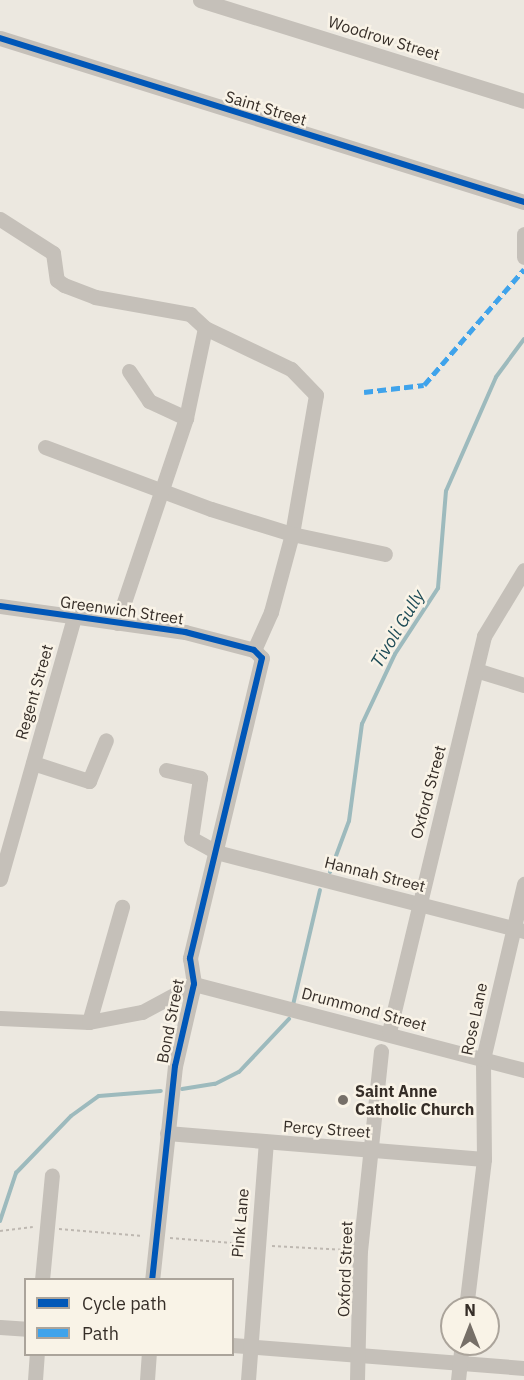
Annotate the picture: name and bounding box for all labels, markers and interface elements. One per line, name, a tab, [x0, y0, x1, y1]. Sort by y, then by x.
street label: Woodrow Street	[326, 12, 442, 64]
street label: Saint Street	[223, 87, 309, 129]
water label: Tivoli Gully	[366, 586, 430, 672]
street label: Greenwich Street	[59, 592, 185, 628]
street label: Regent Street	[11, 642, 57, 742]
street label: Oxford Street	[406, 743, 450, 841]
street label: Hannah Street	[323, 852, 427, 896]
street label: Bond Street	[152, 977, 188, 1065]
street label: Rose Lane	[457, 981, 491, 1057]
street label: Drummond Street	[299, 983, 429, 1035]
place label: Saint Anne Catholic Church	[355, 1081, 474, 1119]
marker: Saint Anne Catholic Church	[336, 1093, 350, 1107]
street label: Percy Street	[283, 1116, 371, 1142]
street label: Pink Lane	[227, 1188, 253, 1258]
street label: Oxford Street	[334, 1221, 356, 1317]
legend	[24, 1278, 234, 1356]
text: Cycle path	[82, 1292, 167, 1315]
north arrow	[440, 1296, 500, 1356]
text: N	[464, 1300, 476, 1320]
text: Path	[82, 1322, 119, 1345]

